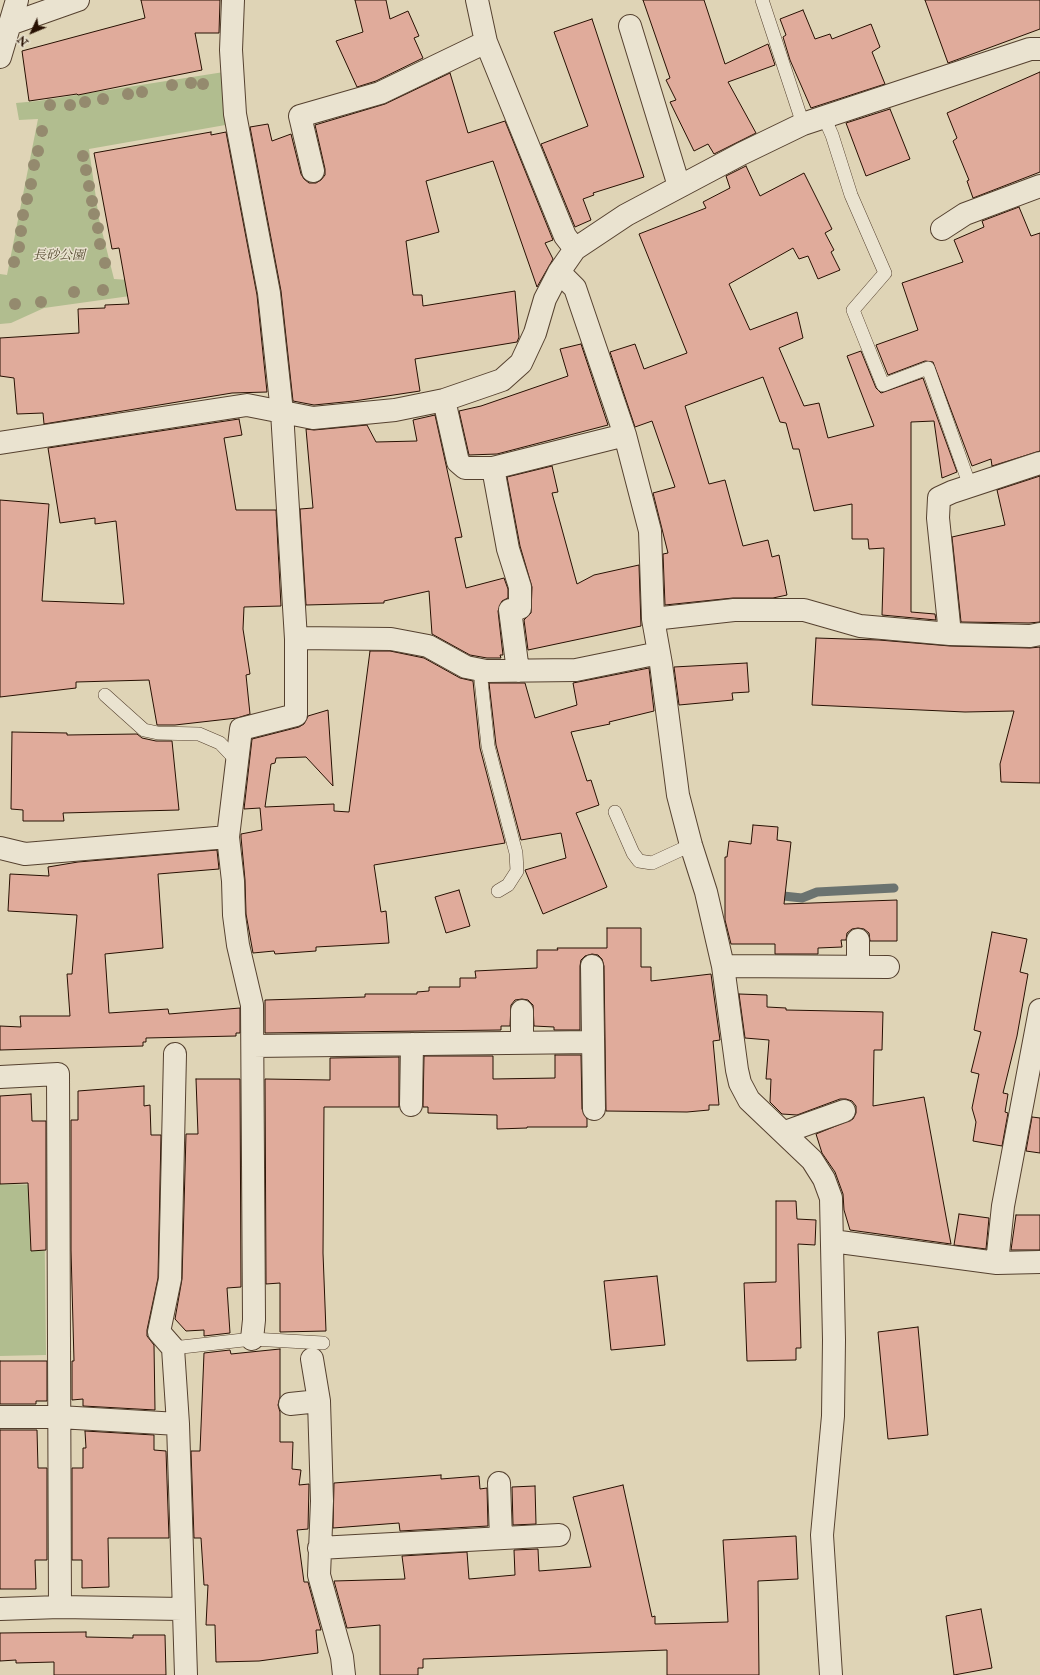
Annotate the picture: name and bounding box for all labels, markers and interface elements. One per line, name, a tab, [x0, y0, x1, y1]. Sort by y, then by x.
north arrow	[12, 12, 52, 52]
text: N	[15, 33, 31, 49]
park label: 長砂公園	[33, 248, 85, 264]

